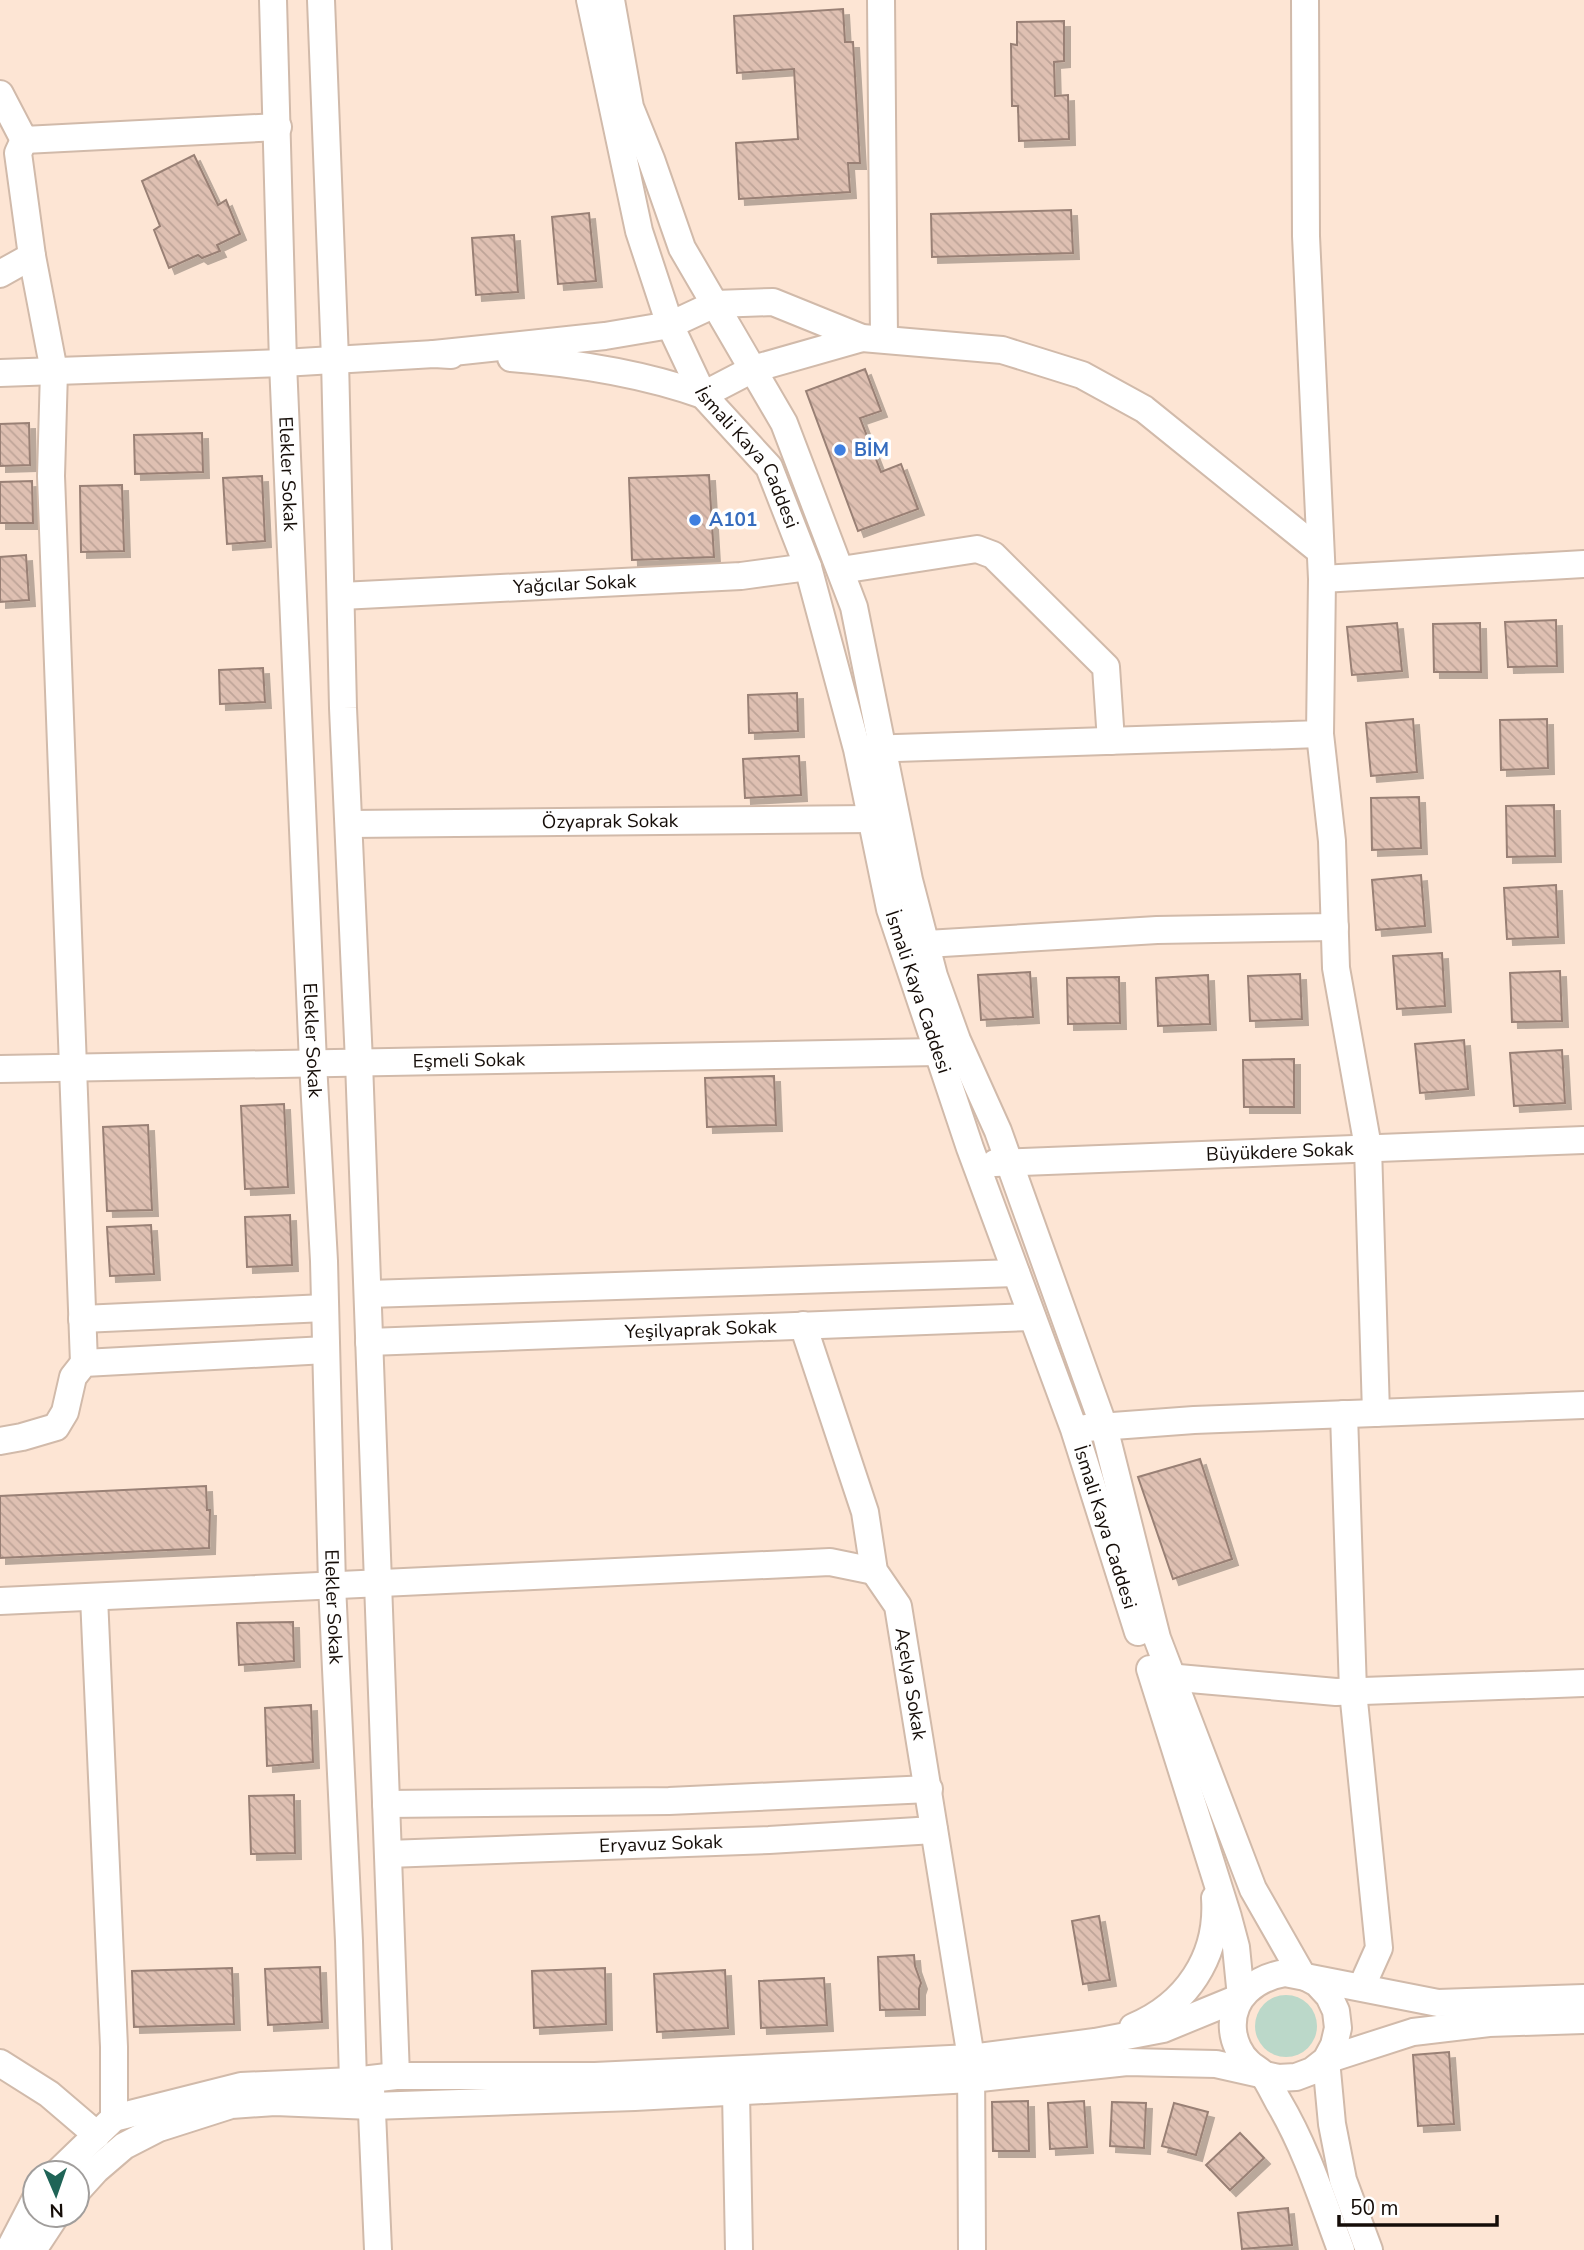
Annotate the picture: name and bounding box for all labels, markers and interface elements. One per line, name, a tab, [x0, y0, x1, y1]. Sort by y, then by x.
street label: İsmali Kaya Caddesi	[688, 383, 805, 532]
street label: Elekler Sokak	[272, 416, 303, 532]
place label: BİM	[854, 437, 889, 463]
marker: BİM	[832, 442, 848, 458]
place label: A101	[709, 507, 757, 533]
marker: A101	[687, 512, 703, 528]
street label: Yağcılar Sokak	[512, 568, 637, 600]
street label: Özyaprak Sokak	[542, 808, 679, 835]
street label: İsmali Kaya Caddesi	[878, 907, 957, 1077]
street label: Elekler Sokak	[297, 982, 328, 1099]
street label: Eşmeli Sokak	[412, 1046, 526, 1075]
street label: Büyükdere Sokak	[1206, 1136, 1354, 1168]
street label: Yeşilyaprak Sokak	[623, 1314, 778, 1345]
street label: İsmali Kaya Caddesi	[1067, 1442, 1143, 1612]
street label: Elekler Sokak	[318, 1549, 349, 1665]
street label: Açelya Sokak	[889, 1626, 933, 1743]
street label: Eryavuz Sokak	[599, 1829, 723, 1859]
north arrow	[21, 2159, 91, 2229]
scale bar	[1339, 2184, 1496, 2228]
text: 50 m	[1350, 2194, 1399, 2222]
text: N	[49, 2197, 64, 2223]

